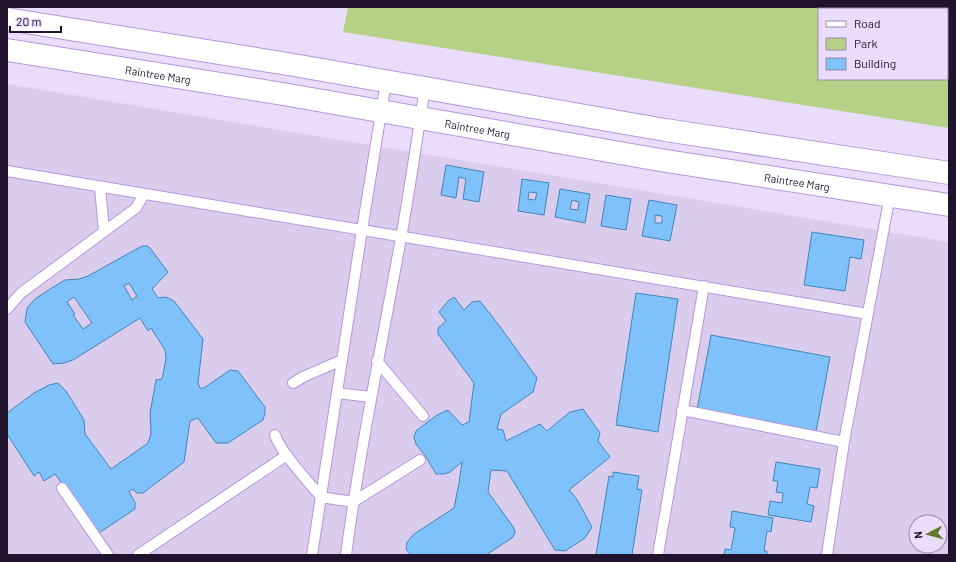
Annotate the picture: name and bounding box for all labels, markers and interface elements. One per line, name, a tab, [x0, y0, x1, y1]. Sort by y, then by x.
scale bar	[10, 8, 61, 34]
legend	[818, 8, 948, 80]
text: 20 m	[16, 14, 42, 28]
text: Road	[854, 16, 881, 30]
text: Park	[854, 36, 878, 50]
text: Building	[854, 56, 896, 70]
street label: Raintree Marg	[124, 62, 192, 86]
street label: Raintree Marg	[444, 116, 511, 140]
street label: Raintree Marg	[763, 170, 831, 193]
north arrow	[908, 514, 948, 554]
text: N	[911, 531, 924, 539]

